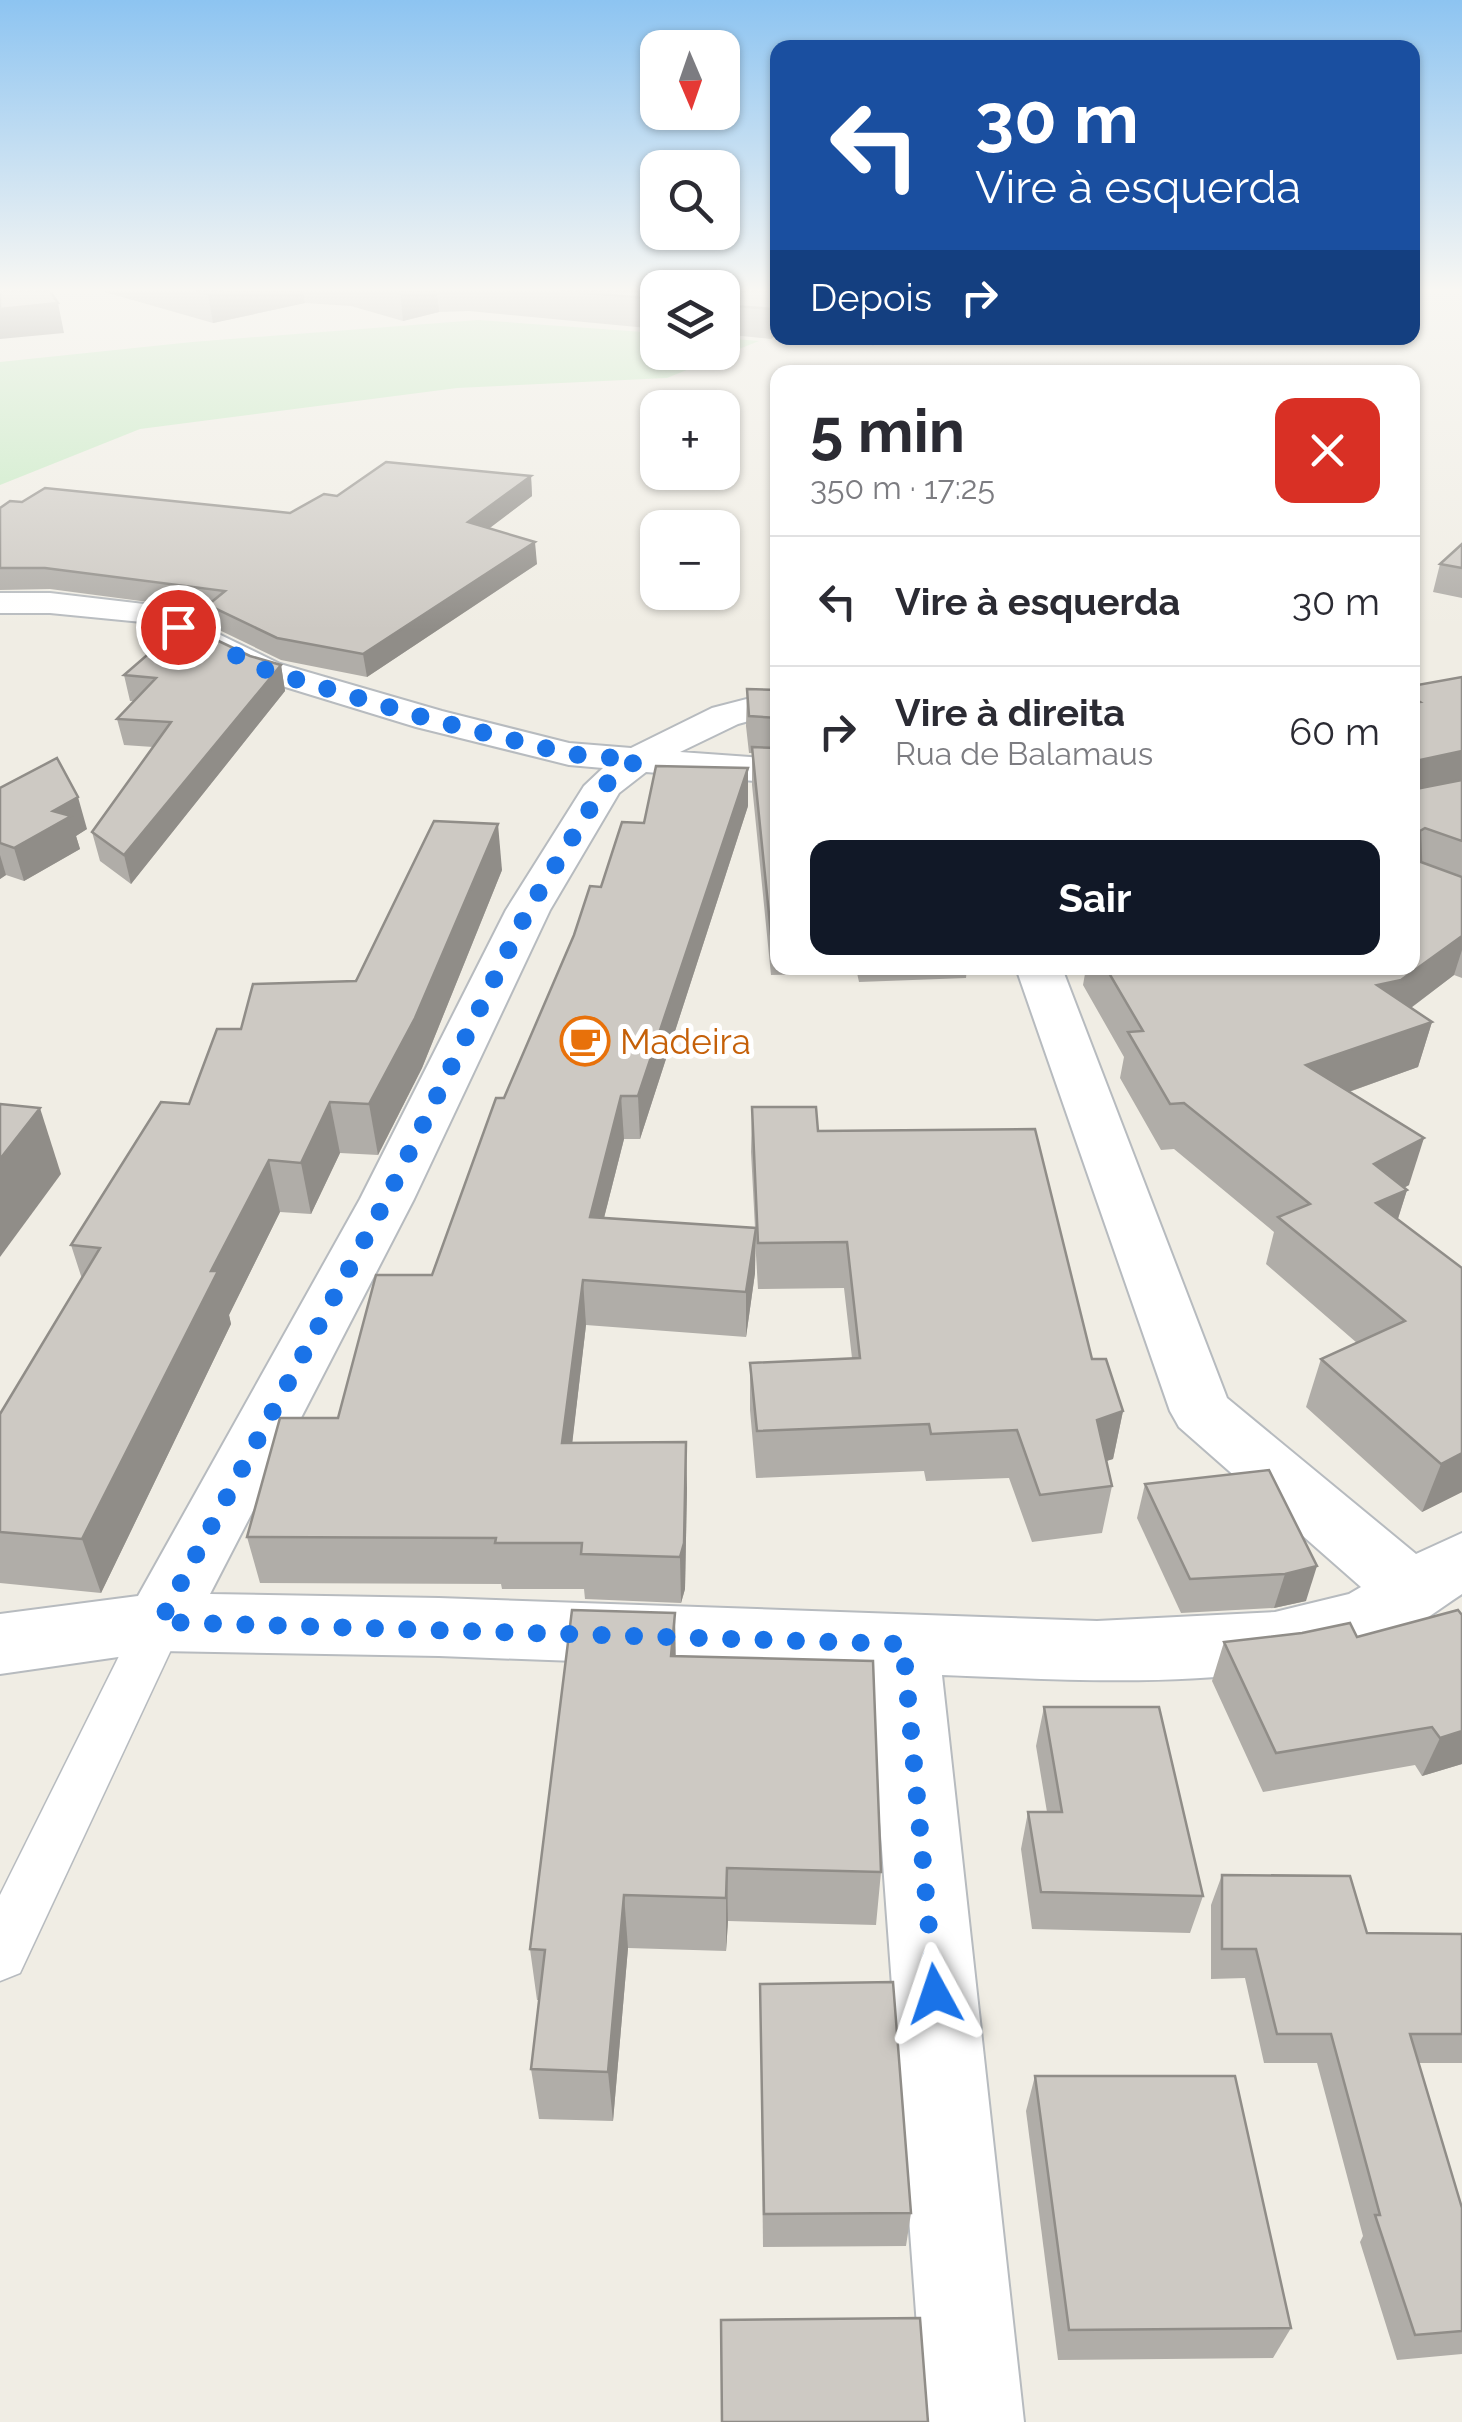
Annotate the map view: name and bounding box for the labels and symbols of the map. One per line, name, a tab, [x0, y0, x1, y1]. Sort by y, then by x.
north arrow	[640, 30, 740, 130]
pin	[136, 585, 221, 670]
cafe icon: Madeira	[559, 1015, 611, 1067]
place label: Madeira	[620, 1021, 751, 1062]
position arrow	[883, 1942, 987, 2046]

